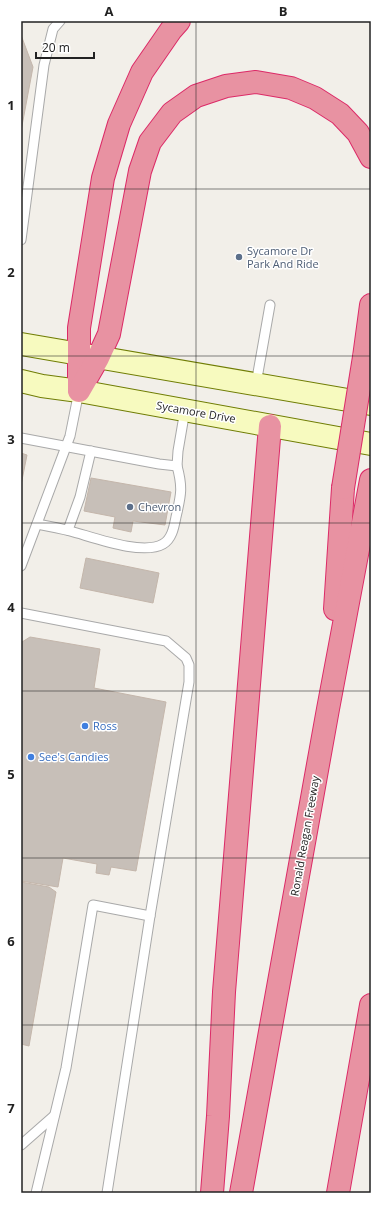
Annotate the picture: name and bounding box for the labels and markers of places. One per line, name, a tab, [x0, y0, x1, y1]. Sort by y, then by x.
place label: Sycamore Dr Park And Ride	[247, 243, 319, 271]
marker: Sycamore Dr Park And Ride	[234, 252, 244, 262]
place label: Chevron	[138, 499, 181, 514]
marker: Chevron	[125, 502, 135, 512]
place label: Ross	[93, 718, 117, 733]
marker: Ross	[80, 721, 90, 731]
place label: See's Candies	[39, 749, 109, 764]
marker: See's Candies	[26, 752, 36, 762]

